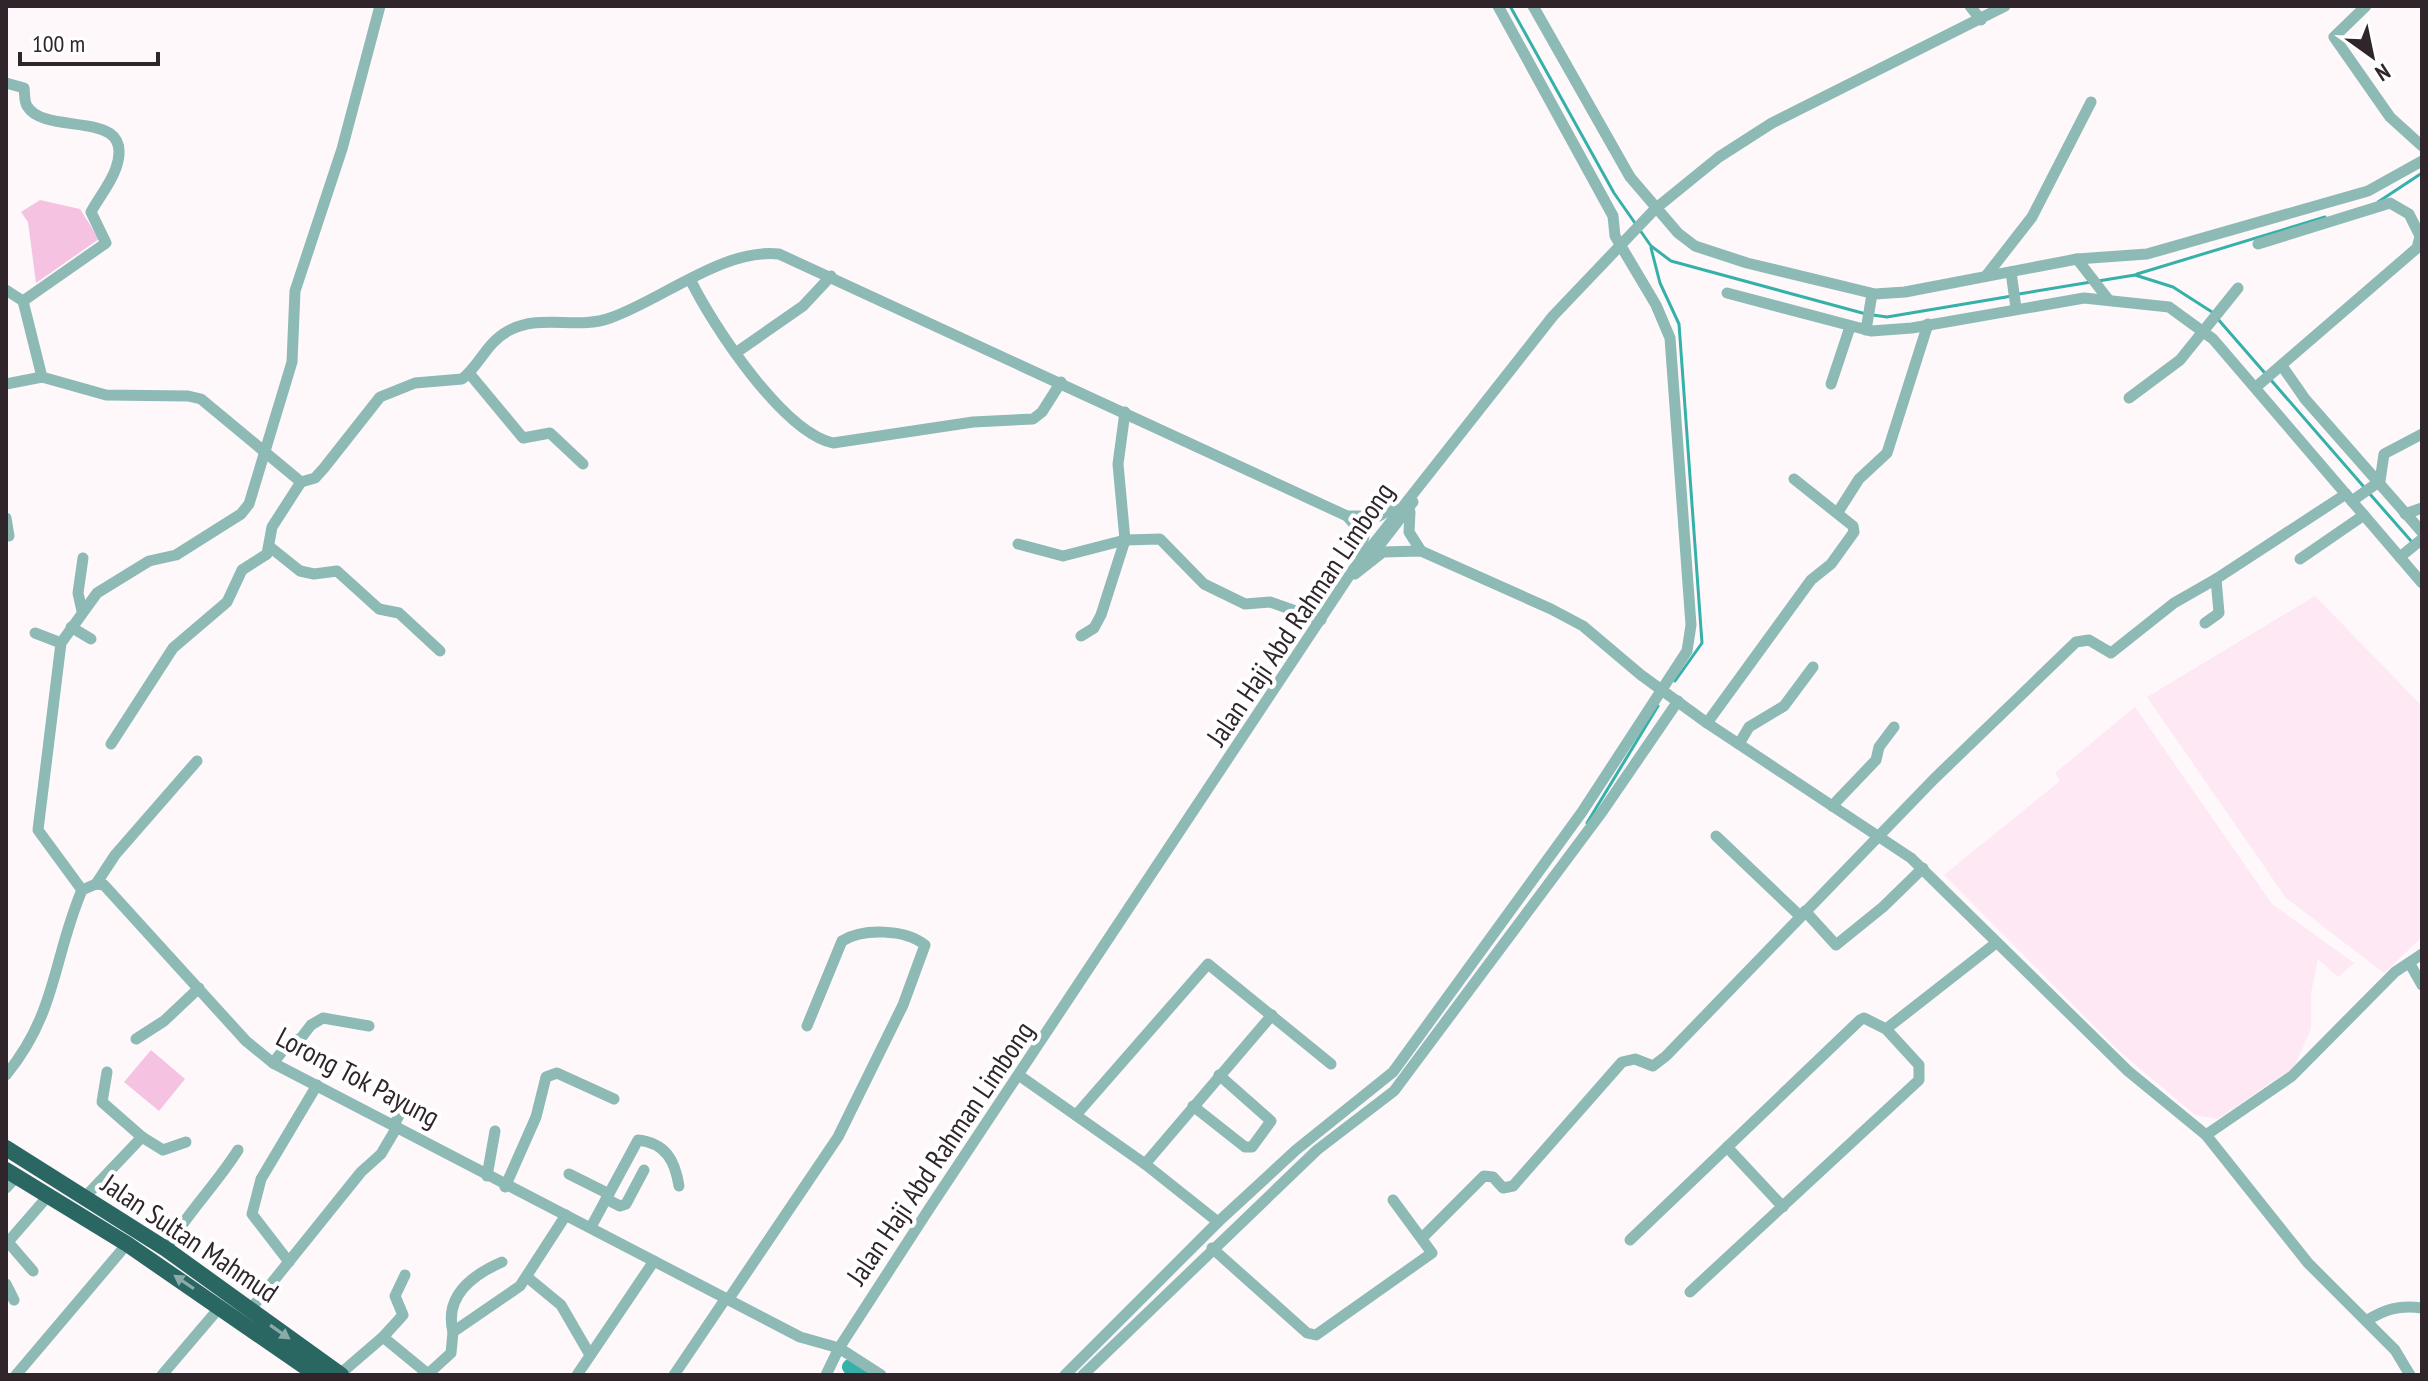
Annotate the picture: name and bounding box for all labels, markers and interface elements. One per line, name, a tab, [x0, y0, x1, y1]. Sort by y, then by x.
scale bar	[20, 16, 158, 66]
north arrow	[2332, 16, 2412, 96]
text: 100 m	[32, 28, 85, 59]
text: N	[2370, 58, 2396, 88]
street label: Jalan Haji Abd Rahman Limbong	[1197, 475, 1402, 753]
street label: Jalan Haji Abd Rahman Limbong	[837, 1014, 1042, 1292]
street label: Lorong Tok Payung	[270, 1018, 446, 1135]
street label: Jalan Sultan Mahmud	[94, 1164, 286, 1310]
one-way arrow	[173, 1275, 194, 1290]
one-way arrow	[270, 1323, 291, 1339]

